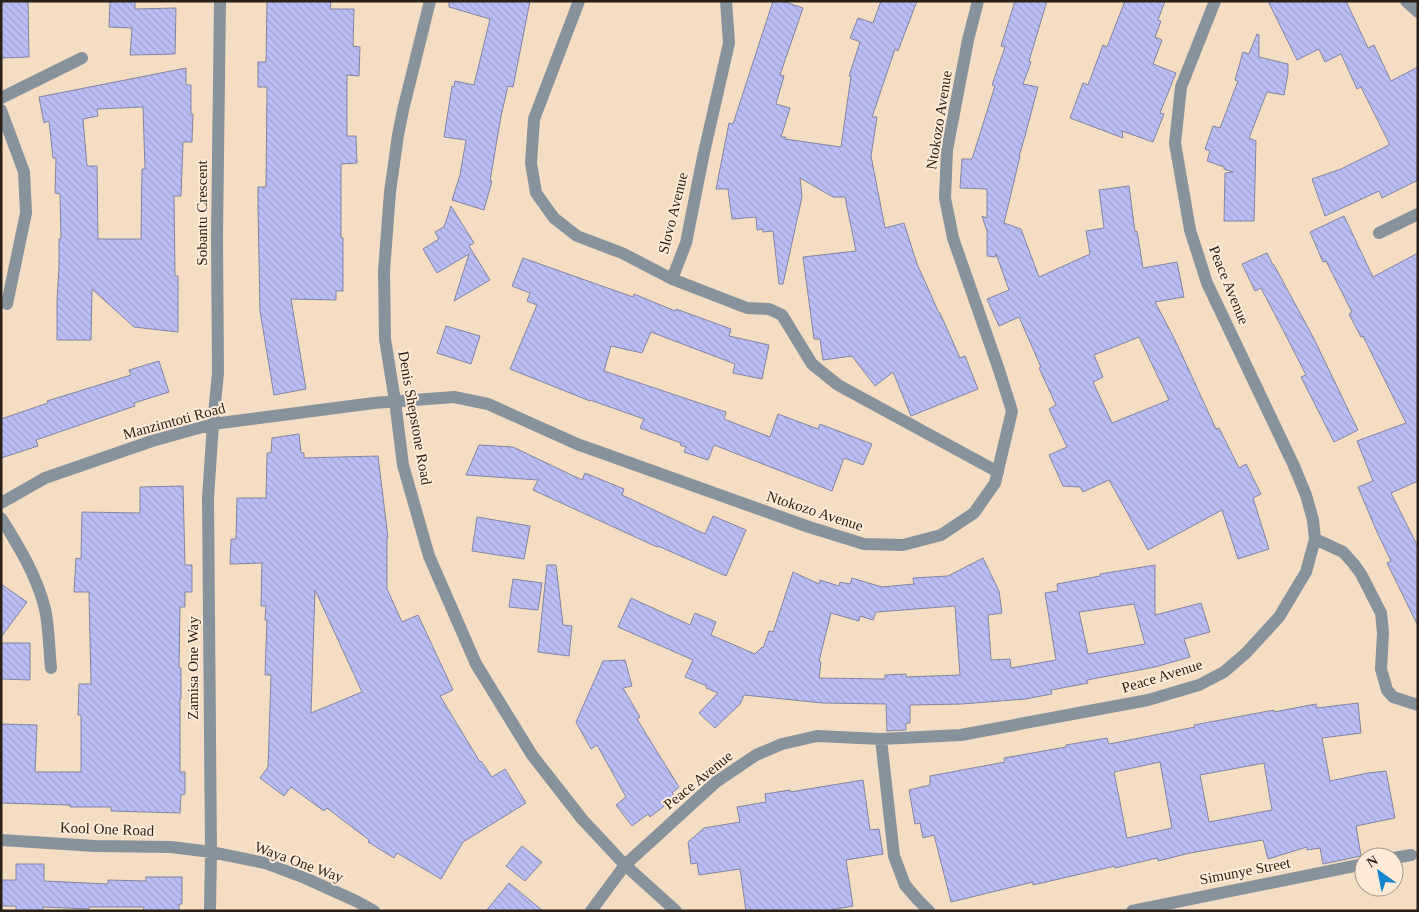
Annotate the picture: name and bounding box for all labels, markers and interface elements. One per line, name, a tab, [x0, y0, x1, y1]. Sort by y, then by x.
street label: Ntokozo Avenue	[923, 69, 955, 171]
street label: Sobantu Crescent	[194, 159, 210, 266]
street label: Slovo Avenue	[655, 170, 691, 255]
street label: Peace Avenue	[1206, 243, 1252, 327]
street label: Denis Shepstone Road	[395, 350, 435, 487]
street label: Manzimtoti Road	[121, 400, 227, 442]
street label: Ntokozo Avenue	[765, 488, 865, 534]
street label: Zamisa One Way	[185, 616, 201, 720]
street label: Peace Avenue	[1120, 656, 1205, 696]
street label: Peace Avenue	[661, 747, 736, 812]
street label: Kool One Road	[60, 819, 155, 839]
street label: Waya One Way	[253, 839, 346, 886]
north arrow	[1354, 847, 1404, 897]
text: N	[1364, 852, 1381, 871]
street label: Simunye Street	[1198, 854, 1293, 888]

